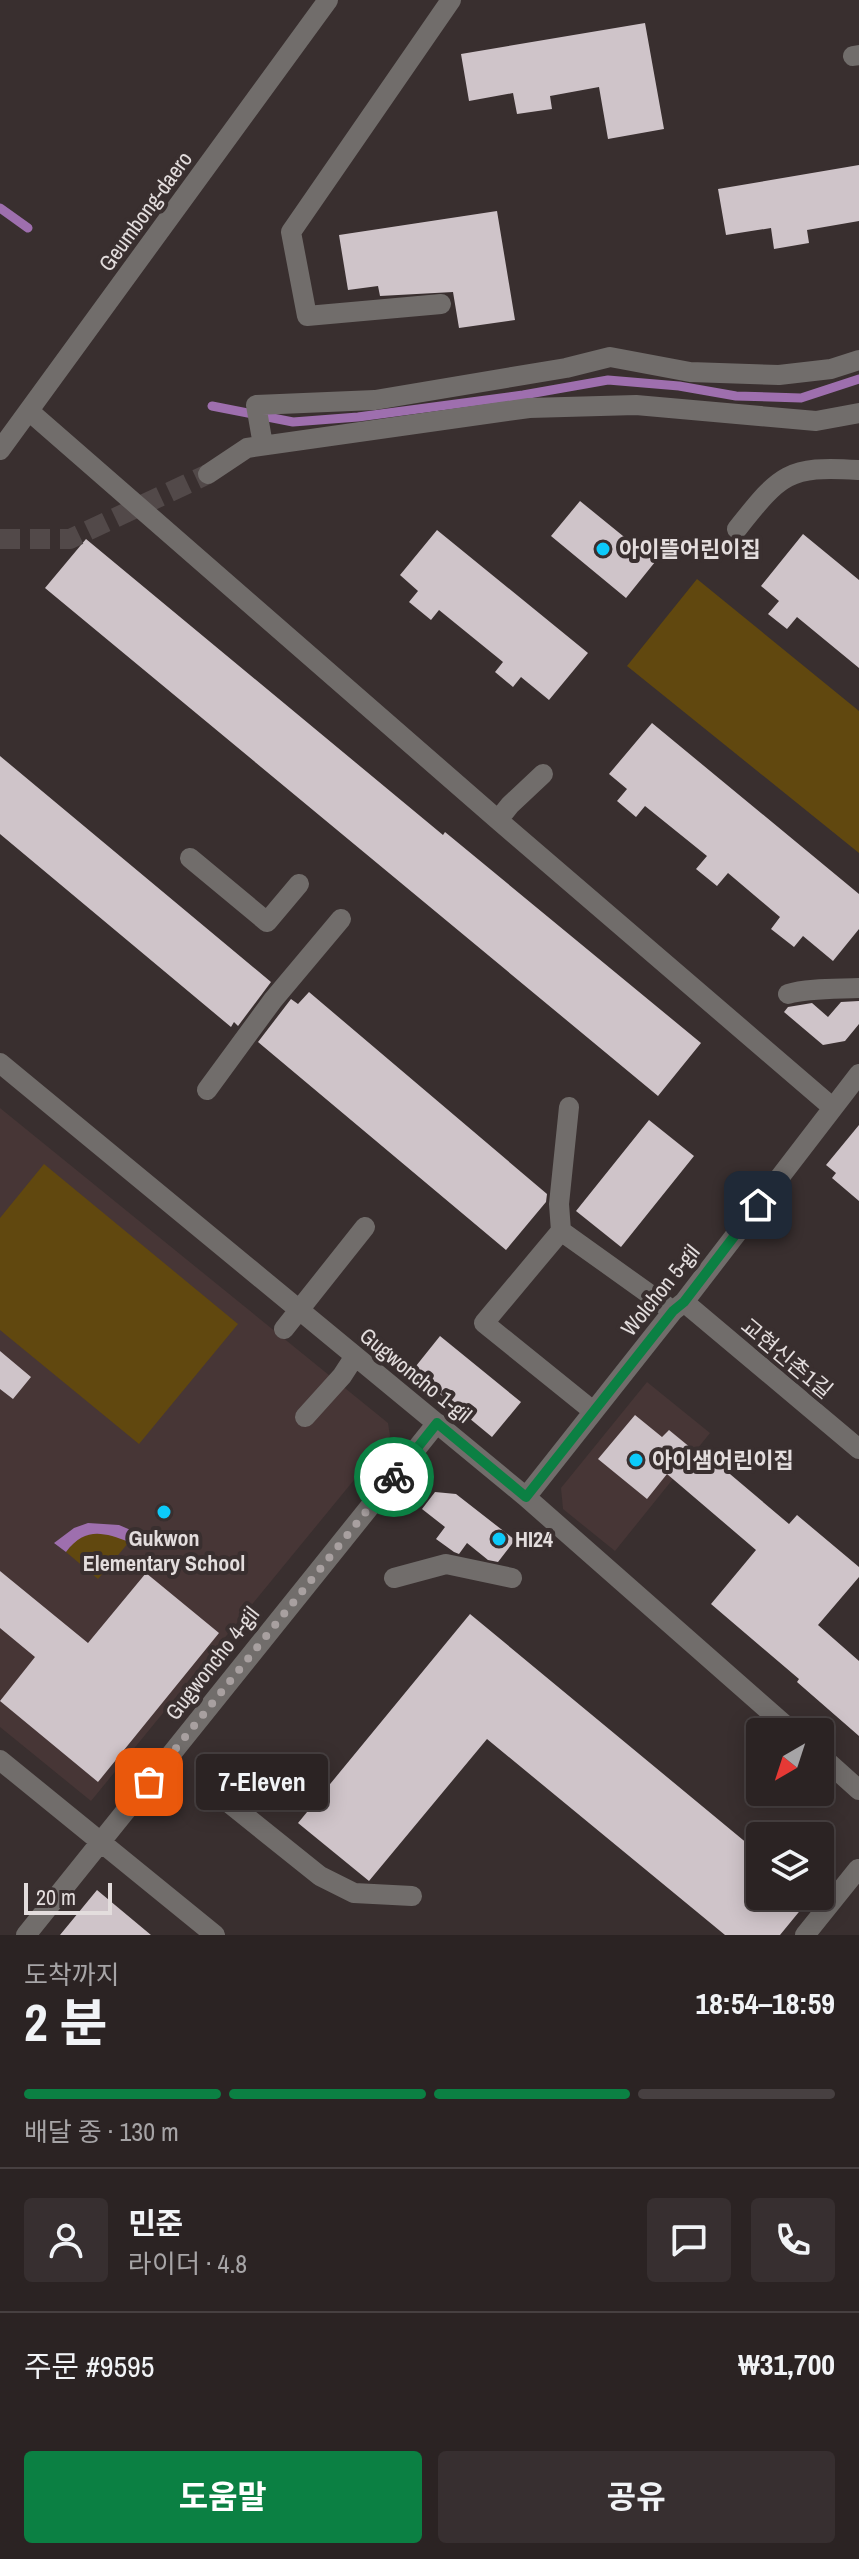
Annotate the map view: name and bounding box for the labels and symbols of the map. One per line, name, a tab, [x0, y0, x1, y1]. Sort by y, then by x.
street label: Geumbong-daero	[91, 145, 199, 277]
place label: 아이뜰어린이집	[619, 534, 761, 564]
marker: 아이뜰어린이집	[594, 540, 612, 558]
pin	[724, 1171, 792, 1239]
street label: Wolchon 5-gil	[614, 1238, 706, 1342]
street label: 교현신촌1길	[735, 1311, 839, 1405]
street label: Gugwoncho 1-gil	[354, 1320, 478, 1430]
courier	[354, 1437, 434, 1517]
place label: 아이샘어린이집	[652, 1445, 794, 1475]
marker: 아이샘어린이집	[627, 1451, 645, 1469]
marker: Gukwon Elementary School	[155, 1503, 173, 1521]
place label: Gukwon Elementary School	[83, 1523, 245, 1578]
place label: HI24	[515, 1524, 553, 1554]
marker: HI24	[490, 1530, 508, 1548]
street label: Gugwoncho 4-gil	[158, 1600, 266, 1726]
north arrow	[746, 1718, 834, 1806]
pin	[115, 1748, 183, 1816]
callout: 7-Eleven	[197, 1754, 329, 1810]
scale bar	[24, 1879, 112, 1915]

